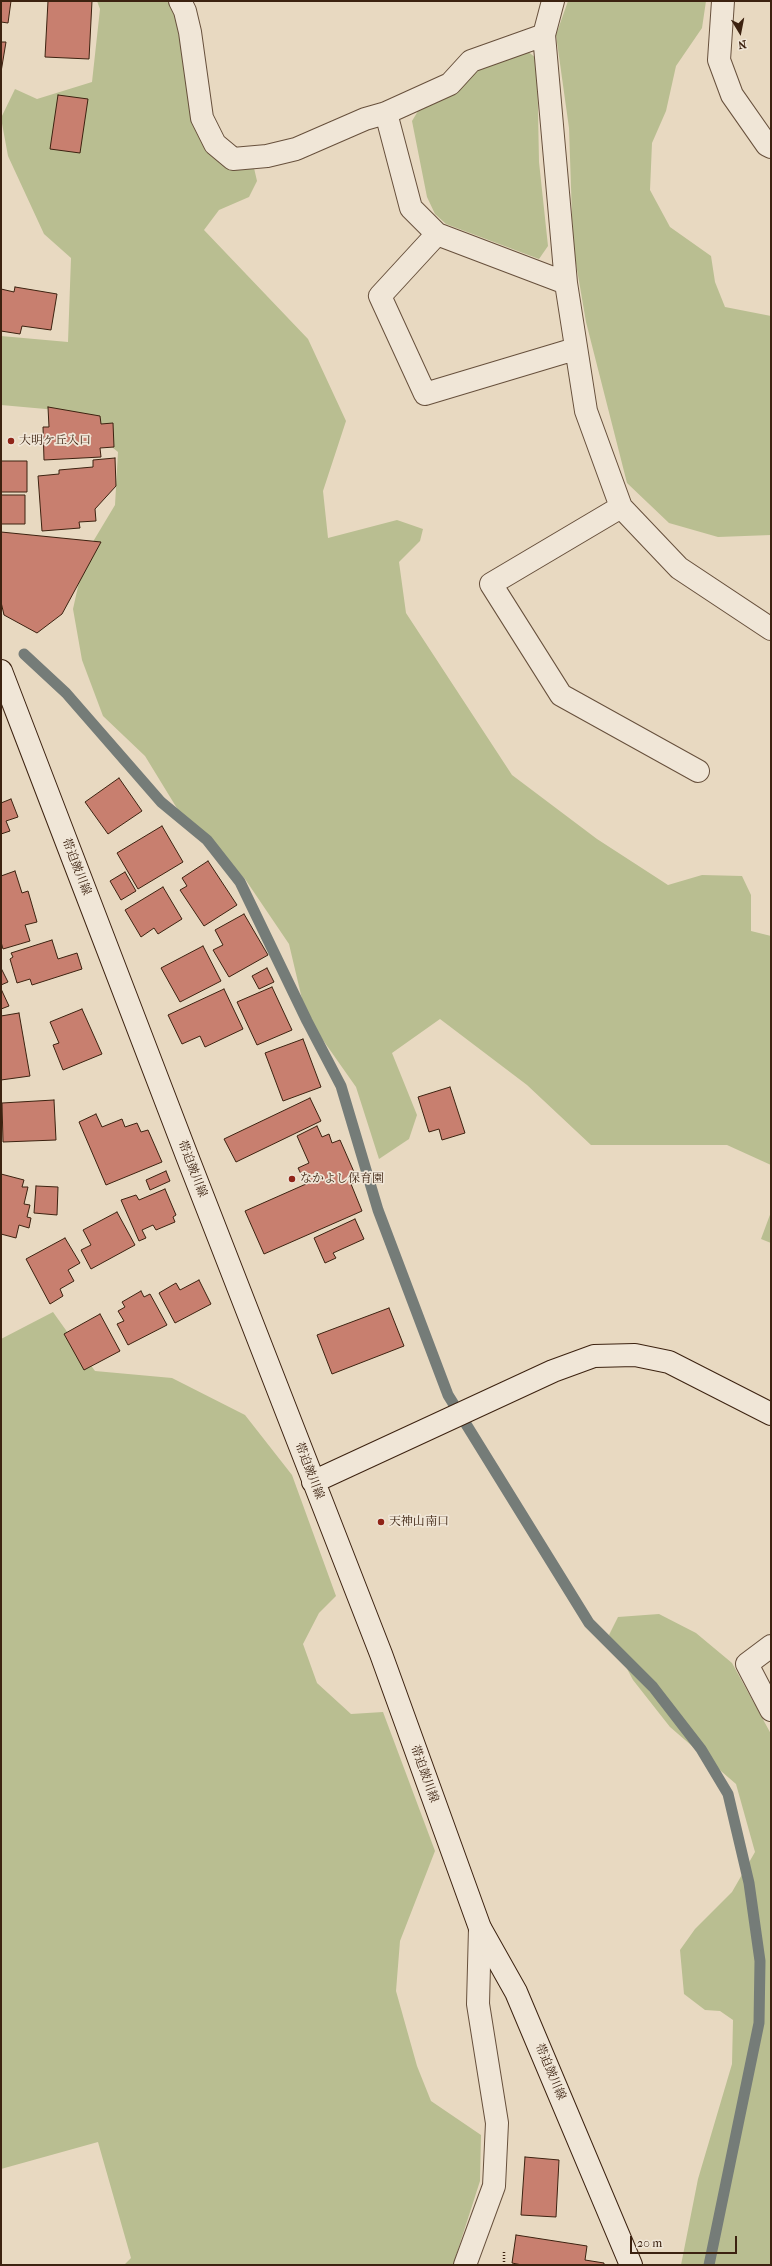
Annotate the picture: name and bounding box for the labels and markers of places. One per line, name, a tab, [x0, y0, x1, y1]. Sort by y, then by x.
place label: 大明ケ丘入口	[19, 434, 91, 448]
marker: 大明ケ丘入口	[6, 436, 16, 446]
place label: なかよし保育園	[300, 1172, 384, 1186]
marker: なかよし保育園	[287, 1174, 297, 1184]
place label: 天神山南口	[389, 1515, 449, 1529]
marker: 天神山南口	[376, 1517, 386, 1527]

